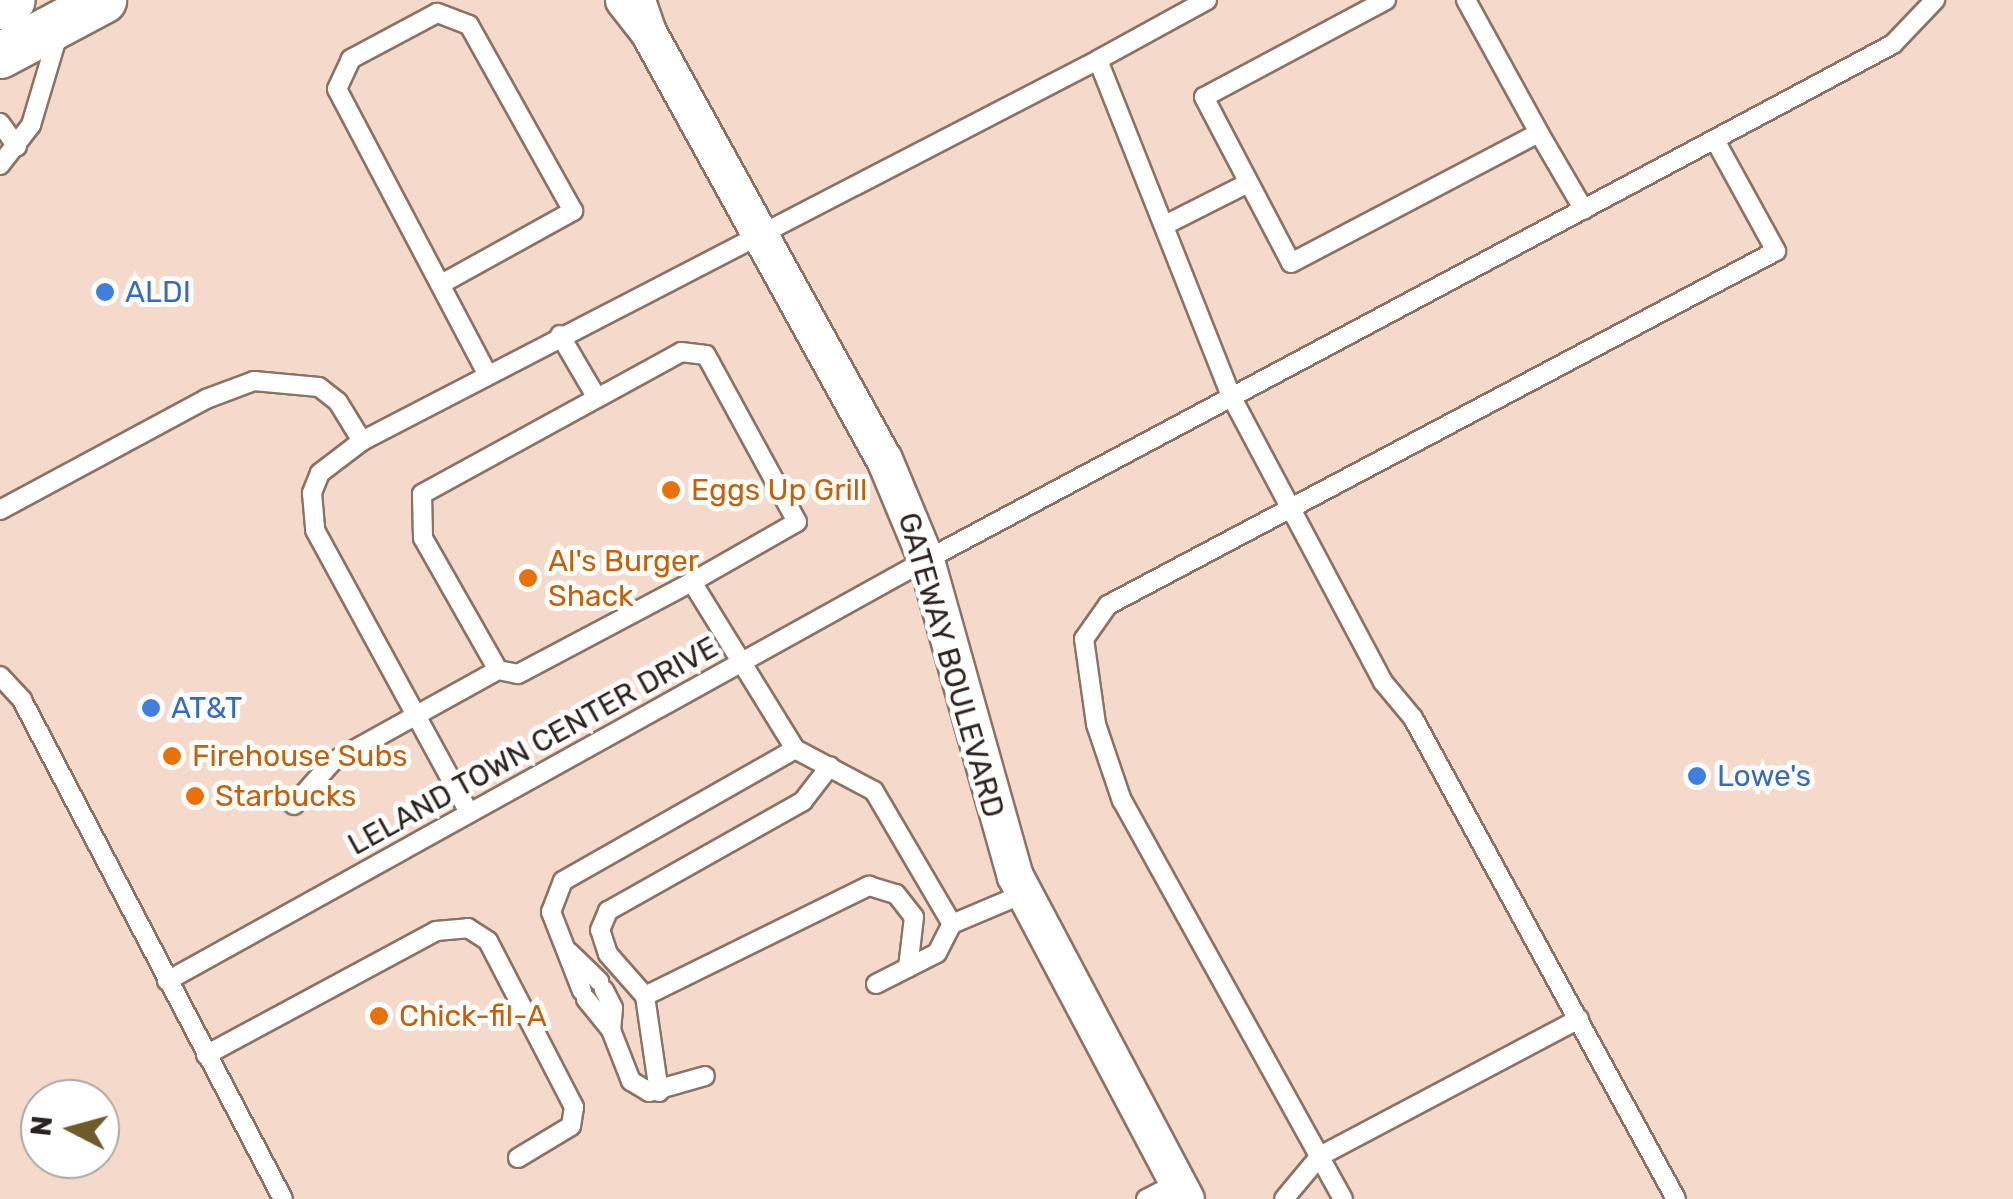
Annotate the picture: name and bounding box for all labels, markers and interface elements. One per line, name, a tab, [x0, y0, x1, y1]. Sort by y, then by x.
place label: ALDI	[125, 274, 191, 310]
marker: ALDI	[94, 281, 116, 303]
place label: Eggs Up Grill	[691, 472, 867, 508]
marker: Eggs Up Grill	[660, 479, 682, 501]
street label: GATEWAY BOULEVARD	[890, 508, 1012, 822]
place label: Al's Burger Shack	[548, 543, 699, 614]
marker: Al's Burger Shack	[517, 567, 539, 589]
street label: LELAND TOWN CENTER DRIVE	[341, 629, 725, 863]
place label: AT&T	[171, 690, 242, 726]
marker: AT&T	[140, 697, 162, 719]
place label: Firehouse Subs	[192, 738, 408, 774]
marker: Firehouse Subs	[161, 745, 183, 767]
place label: Lowe's	[1717, 758, 1811, 794]
marker: Lowe's	[1686, 765, 1708, 787]
place label: Starbucks	[215, 778, 356, 814]
marker: Starbucks	[184, 785, 206, 807]
place label: Chick-fil-A	[399, 998, 547, 1034]
marker: Chick-fil-A	[368, 1005, 390, 1027]
north arrow	[20, 1079, 120, 1179]
text: N	[24, 1114, 59, 1138]

